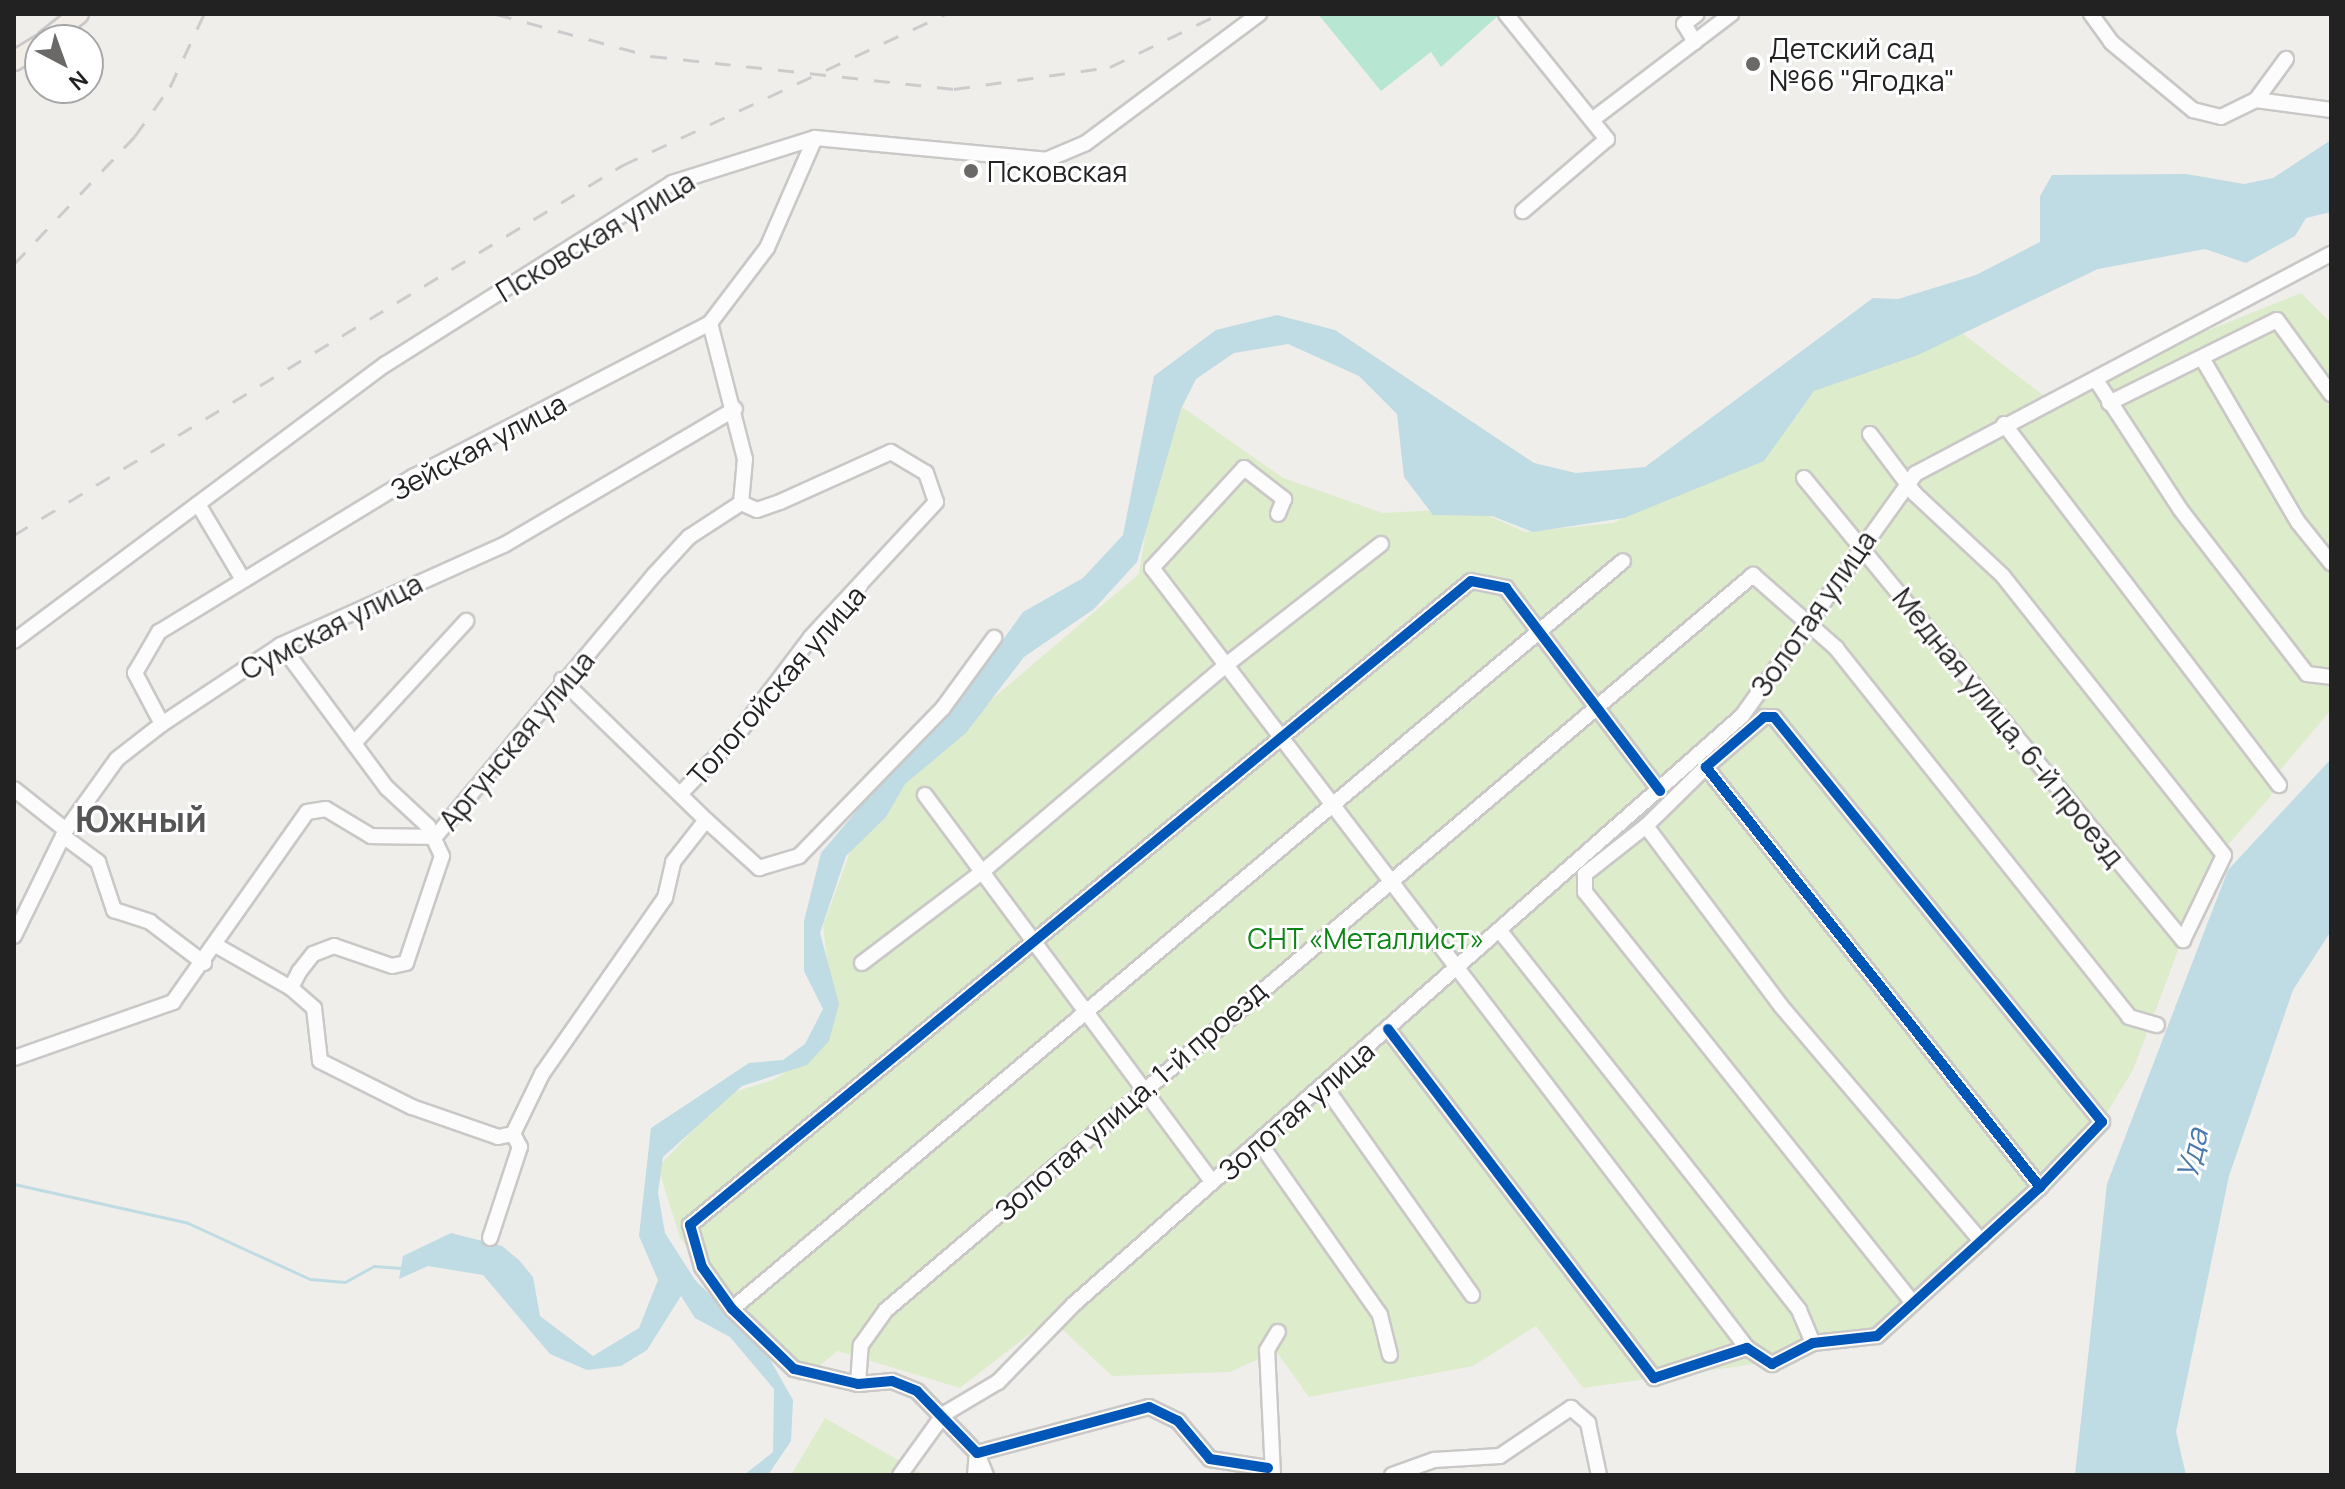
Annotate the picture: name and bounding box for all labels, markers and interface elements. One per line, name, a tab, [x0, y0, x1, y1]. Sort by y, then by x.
north arrow	[24, 24, 104, 104]
place label: Детский сад №66 "Ягодка"	[1769, 31, 1955, 97]
marker: Детский сад №66 "Ягодка"	[1744, 55, 1762, 73]
text: N	[63, 64, 94, 97]
place label: Псковская	[987, 154, 1127, 188]
marker: Псковская	[962, 162, 980, 180]
street label: Псковская улица	[490, 164, 700, 308]
street label: Зейская улица	[384, 386, 572, 506]
street label: Золотая улица	[1743, 524, 1883, 702]
street label: Сумская улица	[235, 566, 427, 686]
street label: Тологойская улица	[680, 578, 872, 792]
street label: Медная улица, 6-й проезд	[1886, 581, 2132, 873]
street label: Аргунская улица	[431, 644, 601, 836]
district label: Южный	[75, 797, 207, 841]
park label: СНТ «Металлист»	[1247, 921, 1485, 955]
street label: Золотая улица, 1-й проезд	[988, 973, 1272, 1227]
street label: Золотая улица	[1211, 1033, 1381, 1187]
water label: Уда	[2169, 1125, 2215, 1183]

